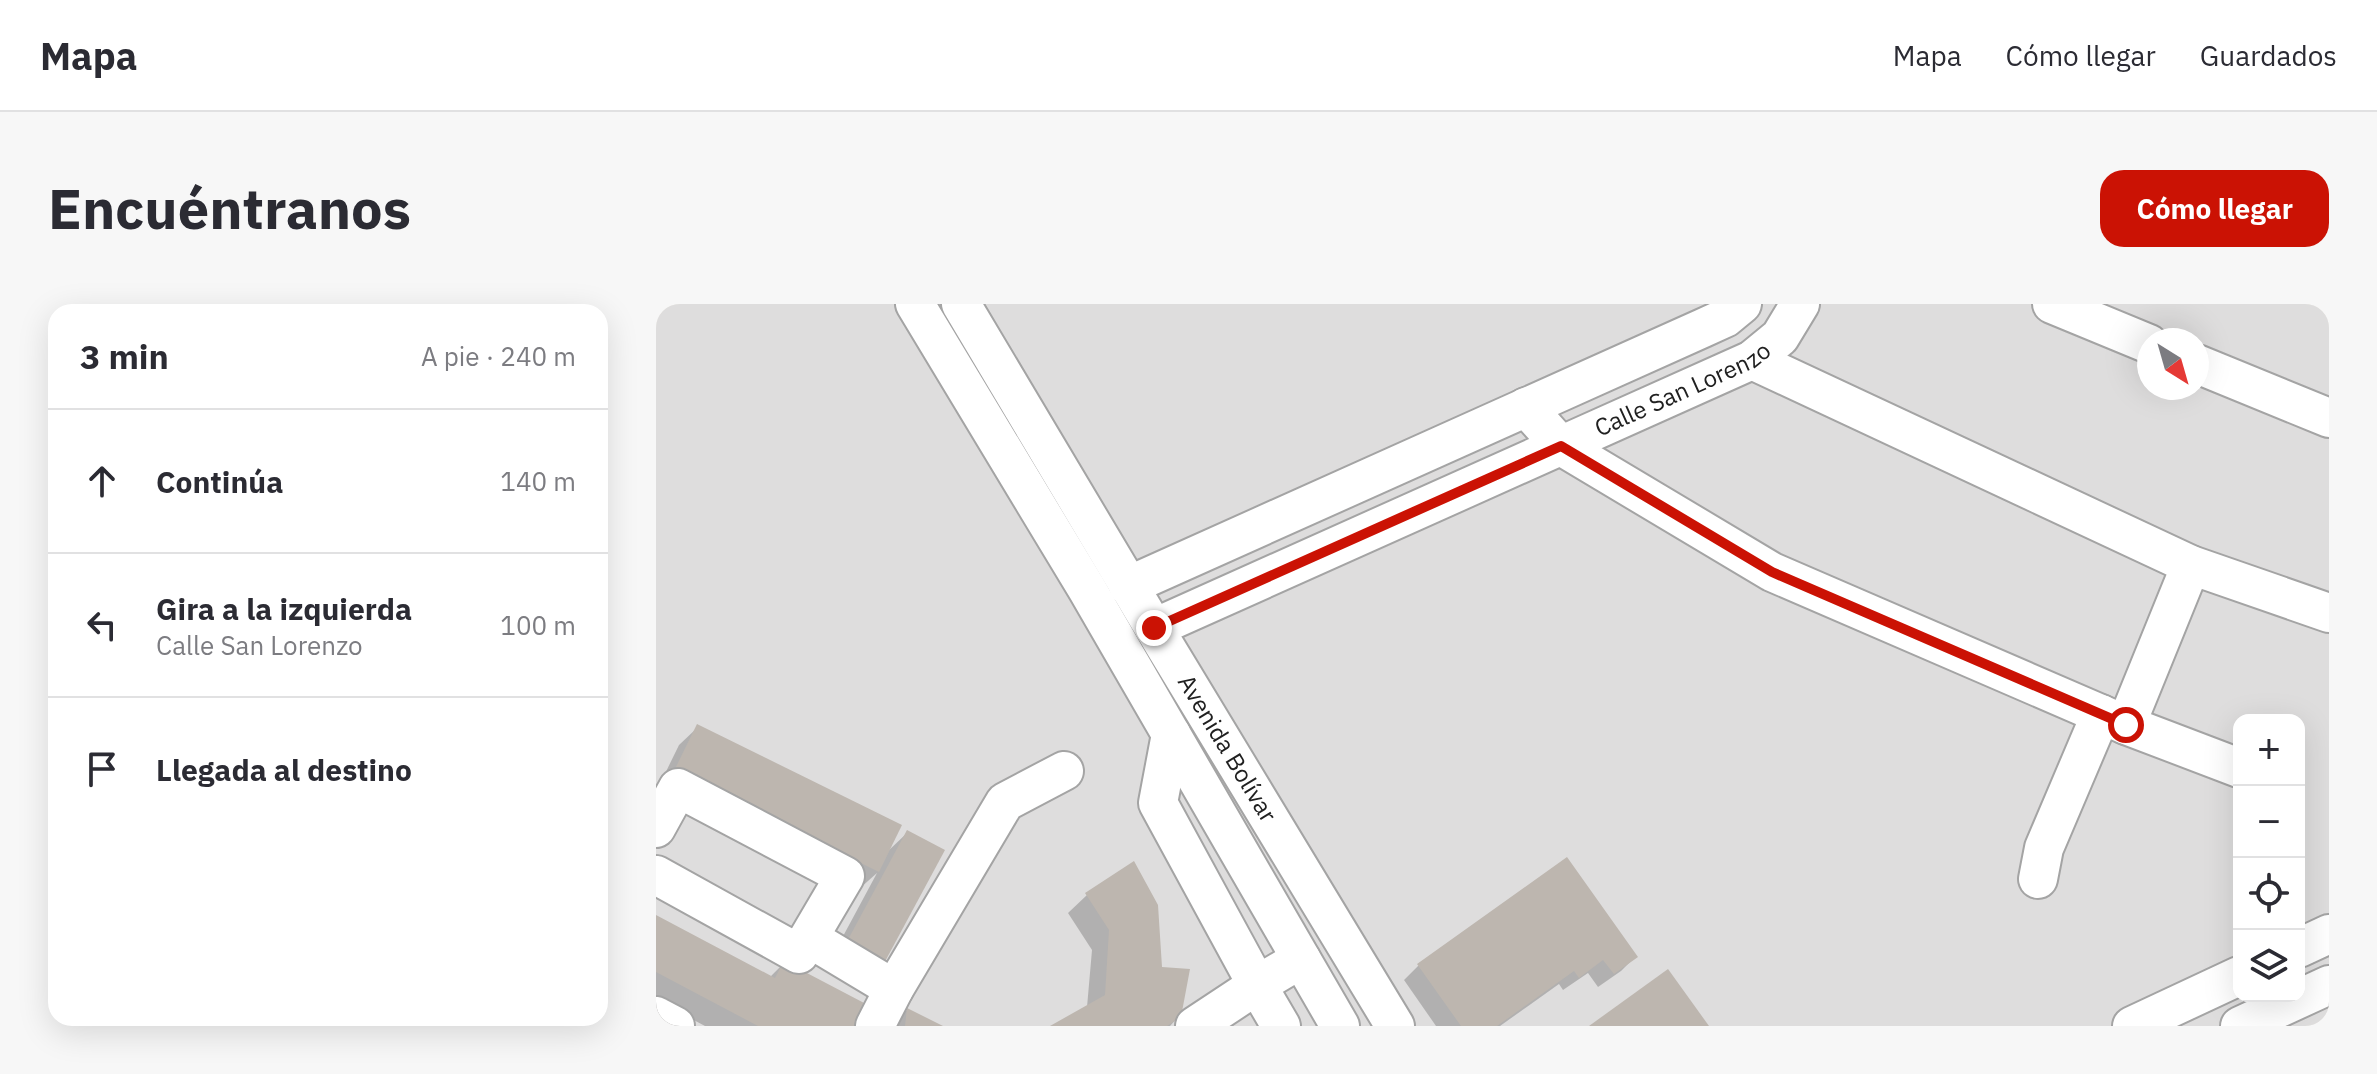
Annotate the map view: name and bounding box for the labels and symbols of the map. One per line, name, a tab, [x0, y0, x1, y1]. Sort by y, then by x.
north arrow	[2137, 328, 2209, 400]
street label: Calle San Lorenzo	[1589, 334, 1777, 443]
route end	[1136, 610, 1172, 646]
street label: Avenida Bolívar	[1171, 668, 1285, 828]
route start	[2108, 707, 2144, 743]

